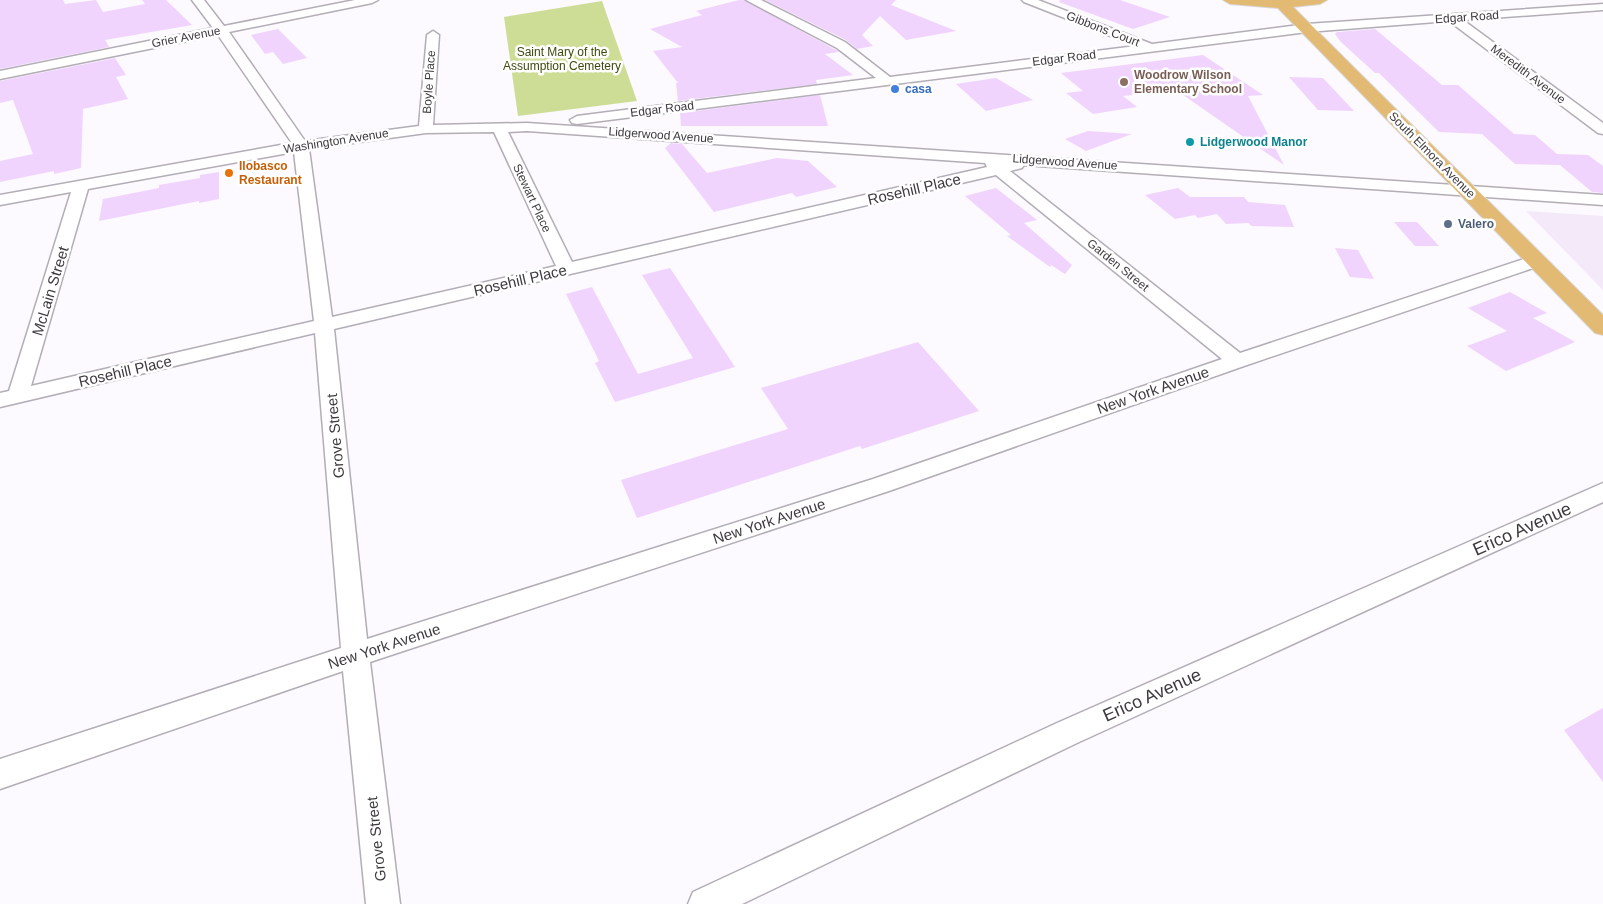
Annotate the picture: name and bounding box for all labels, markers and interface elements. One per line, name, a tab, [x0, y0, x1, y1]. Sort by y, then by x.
street label: Edgar Road	[1435, 8, 1499, 26]
street label: Gibbons Court	[1064, 9, 1142, 50]
street label: Grier Avenue	[150, 23, 222, 51]
street label: Meredith Avenue	[1488, 41, 1568, 107]
park label: Saint Mary of the Assumption Cemetery	[503, 45, 621, 73]
street label: Edgar Road	[1031, 47, 1097, 69]
street label: Boyle Place	[420, 50, 438, 114]
place label: Woodrow Wilson Elementary School	[1134, 68, 1242, 96]
marker: Woodrow Wilson Elementary School	[1118, 76, 1130, 88]
place label: casa	[905, 82, 932, 96]
marker: casa	[889, 83, 901, 95]
street label: Edgar Road	[629, 98, 695, 120]
street label: South Elmora Avenue	[1386, 109, 1478, 201]
street label: Lidgerwood Avenue	[608, 124, 714, 146]
street label: Washington Avenue	[283, 126, 390, 156]
place label: Lidgerwood Manor	[1200, 135, 1308, 149]
marker: Lidgerwood Manor	[1184, 136, 1196, 148]
street label: Lidgerwood Avenue	[1012, 151, 1118, 173]
place label: Ilobasco Restaurant	[239, 159, 302, 187]
street label: Stewart Place	[510, 161, 554, 235]
marker: Ilobasco Restaurant	[223, 167, 235, 179]
street label: Rosehill Place	[866, 170, 962, 208]
place label: Valero	[1458, 217, 1494, 231]
marker: Valero	[1442, 218, 1454, 230]
street label: Garden Street	[1084, 236, 1152, 295]
street label: McLain Street	[28, 243, 72, 338]
street label: Rosehill Place	[472, 261, 568, 299]
street label: Rosehill Place	[77, 352, 173, 390]
street label: New York Avenue	[1095, 363, 1211, 417]
street label: Grove Street	[323, 392, 347, 479]
street label: New York Avenue	[711, 495, 827, 547]
street label: Erico Avenue	[1470, 498, 1574, 560]
street label: New York Avenue	[326, 620, 442, 672]
street label: Erico Avenue	[1100, 664, 1204, 726]
street label: Grove Street	[363, 795, 389, 882]

